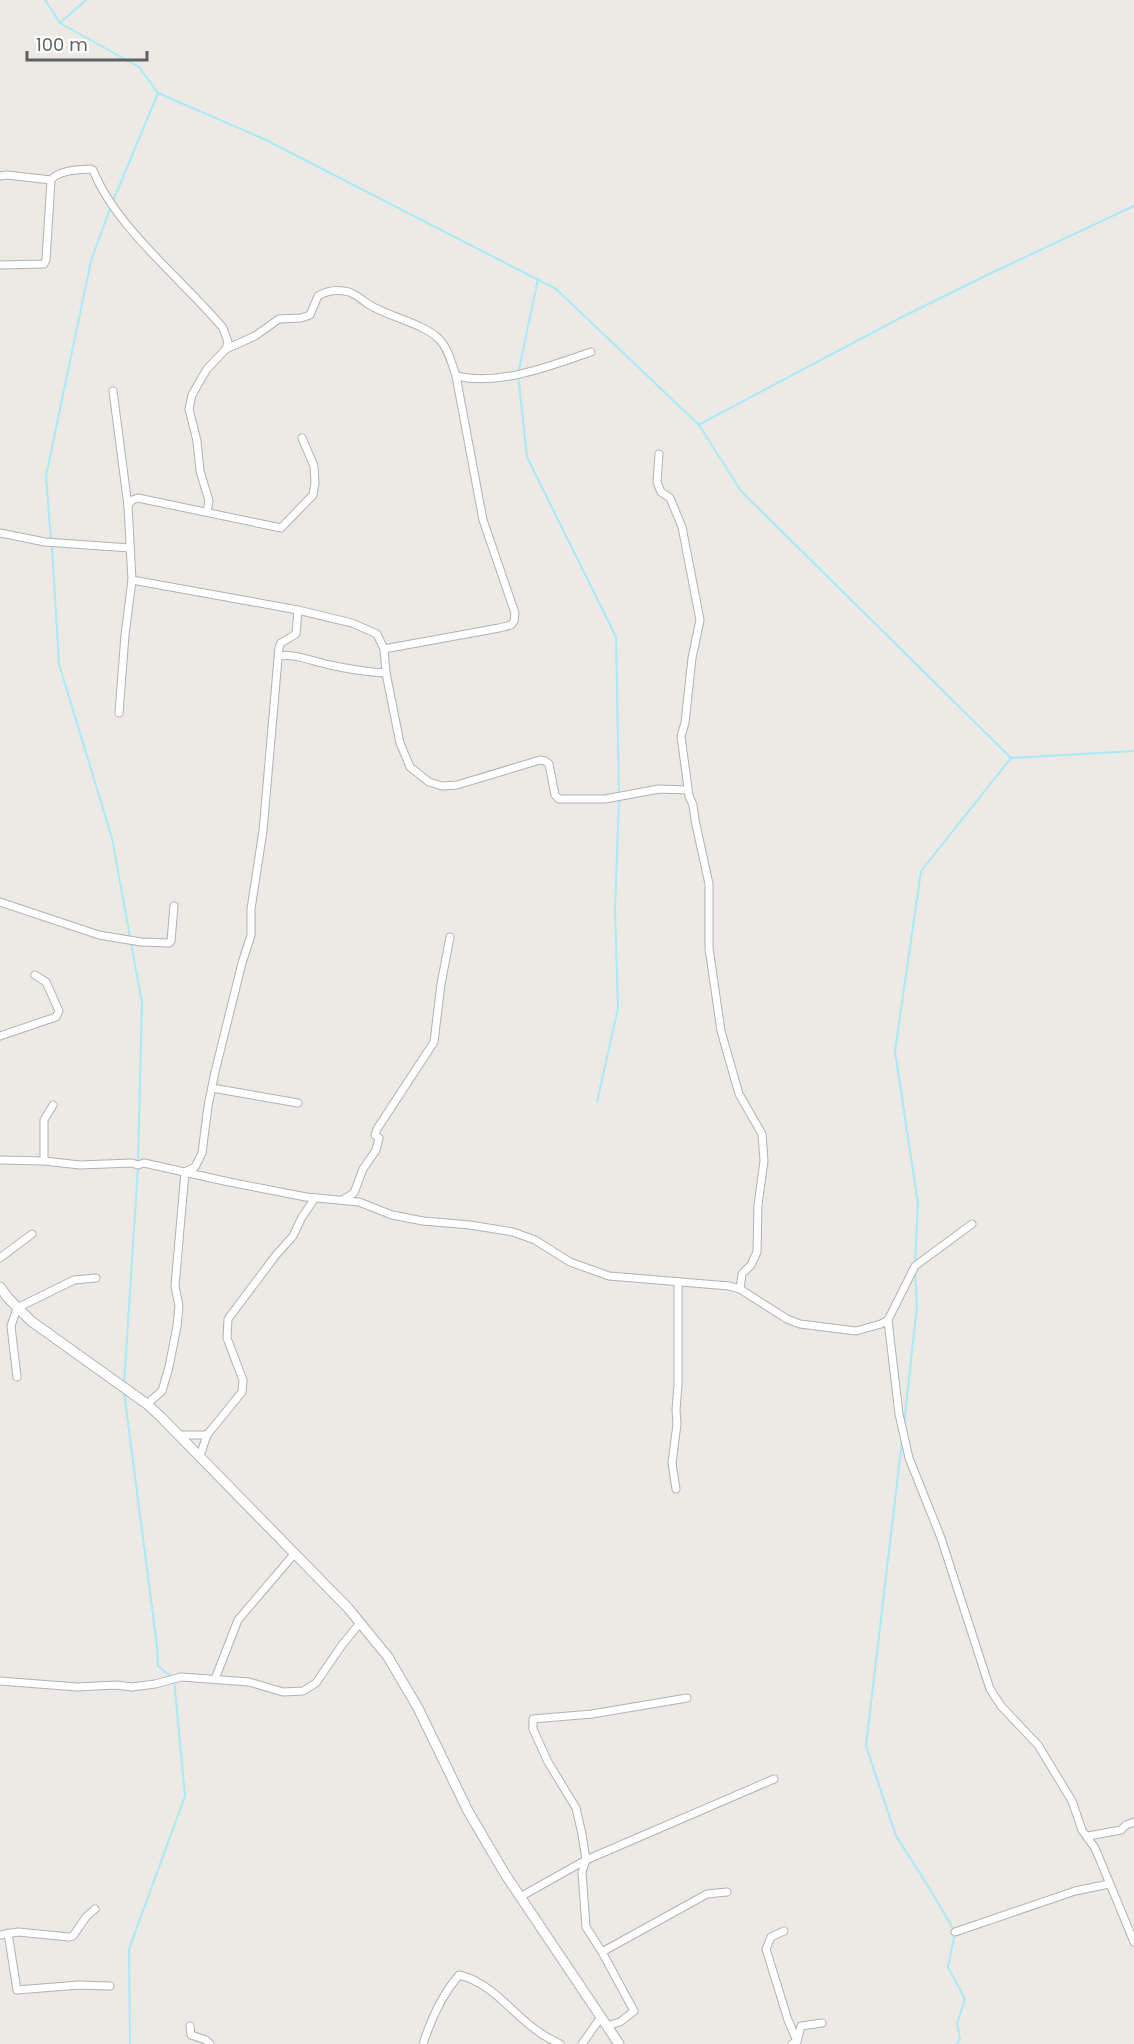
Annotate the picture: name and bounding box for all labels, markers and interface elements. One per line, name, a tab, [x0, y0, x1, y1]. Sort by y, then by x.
scale bar	[27, 24, 147, 62]
text: 100 m	[36, 32, 88, 57]

